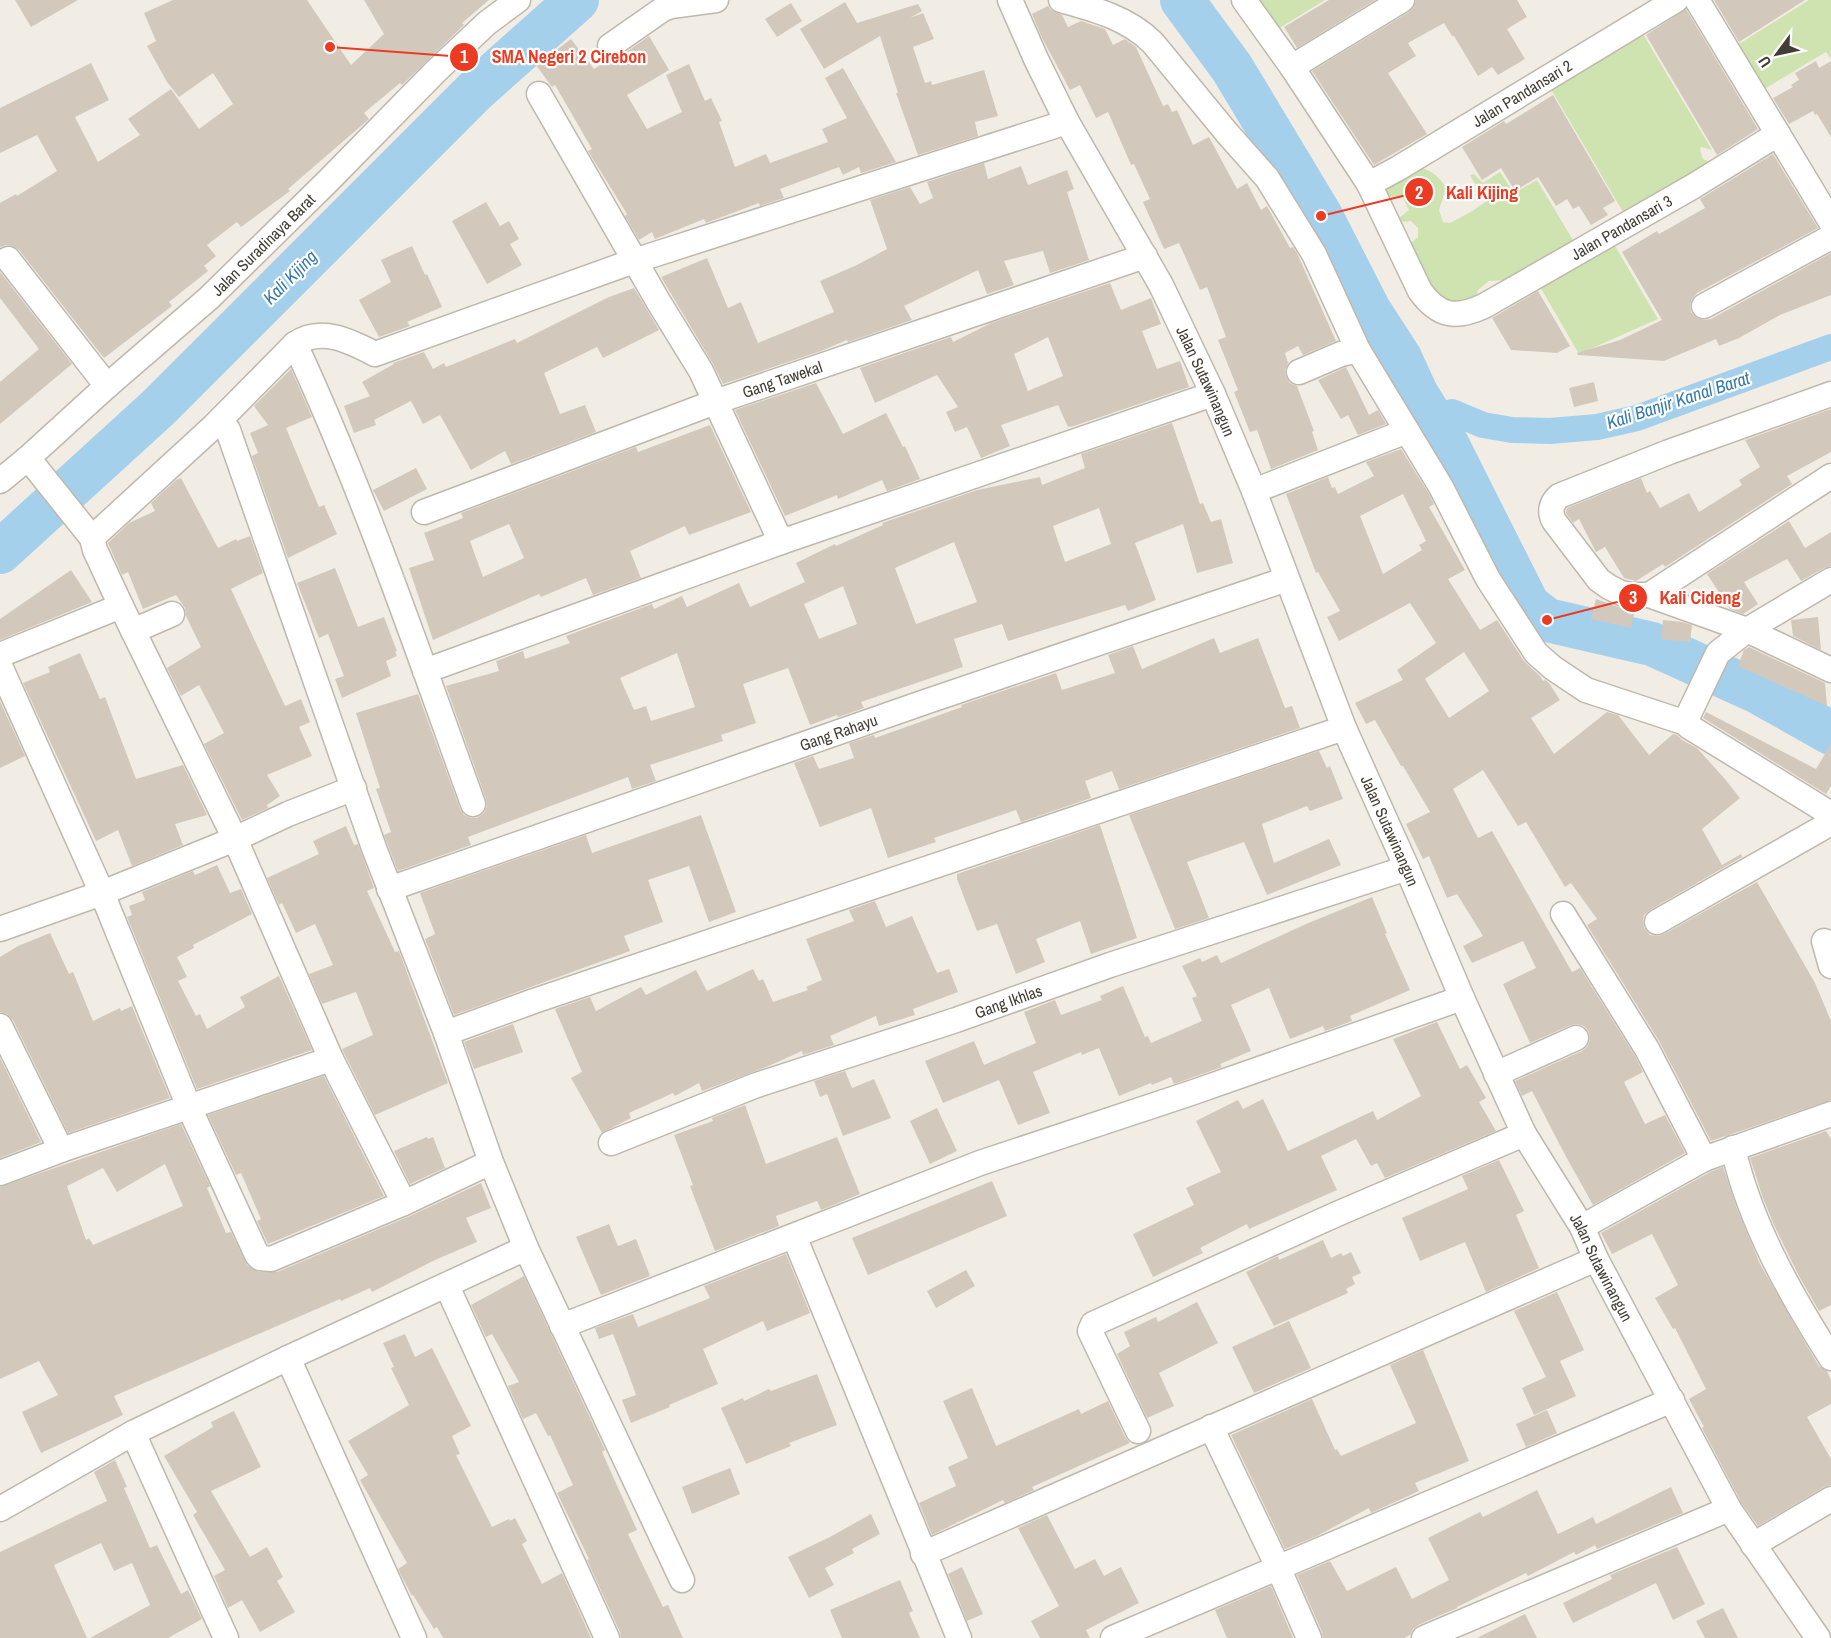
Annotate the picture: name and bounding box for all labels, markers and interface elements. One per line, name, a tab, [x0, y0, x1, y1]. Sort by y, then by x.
north arrow	[1747, 24, 1807, 84]
callout: SMA Negeri 2 Cirebon	[449, 39, 658, 75]
text: 1	[460, 44, 469, 69]
text: SMA Negeri 2 Cirebon	[492, 44, 646, 69]
text: U	[1753, 52, 1776, 72]
street label: Jalan Pandansari 2	[1468, 55, 1576, 132]
callout: Kali Kijing	[1404, 174, 1530, 210]
text: 2	[1415, 180, 1423, 205]
text: Kali Kijing	[1446, 180, 1518, 205]
street label: Jalan Suradinaya Barat	[207, 188, 320, 301]
street label: Jalan Pandansari 3	[1567, 190, 1676, 265]
water label: Kali Kijing	[257, 244, 323, 310]
street label: Jalan Sutawinangun	[1171, 322, 1241, 440]
street label: Gang Tawekal	[739, 355, 825, 403]
water label: Kali Banjir Kanal Barat	[1603, 365, 1754, 435]
callout: Kali Cideng	[1618, 580, 1753, 616]
text: 3	[1629, 585, 1637, 610]
text: Kali Cideng	[1659, 585, 1741, 610]
street label: Gang Rahayu	[797, 708, 880, 756]
street label: Jalan Sutawinangun	[1356, 772, 1424, 889]
street label: Gang Ikhlas	[972, 979, 1045, 1023]
street label: Jalan Sutawinangun	[1565, 1209, 1638, 1325]

